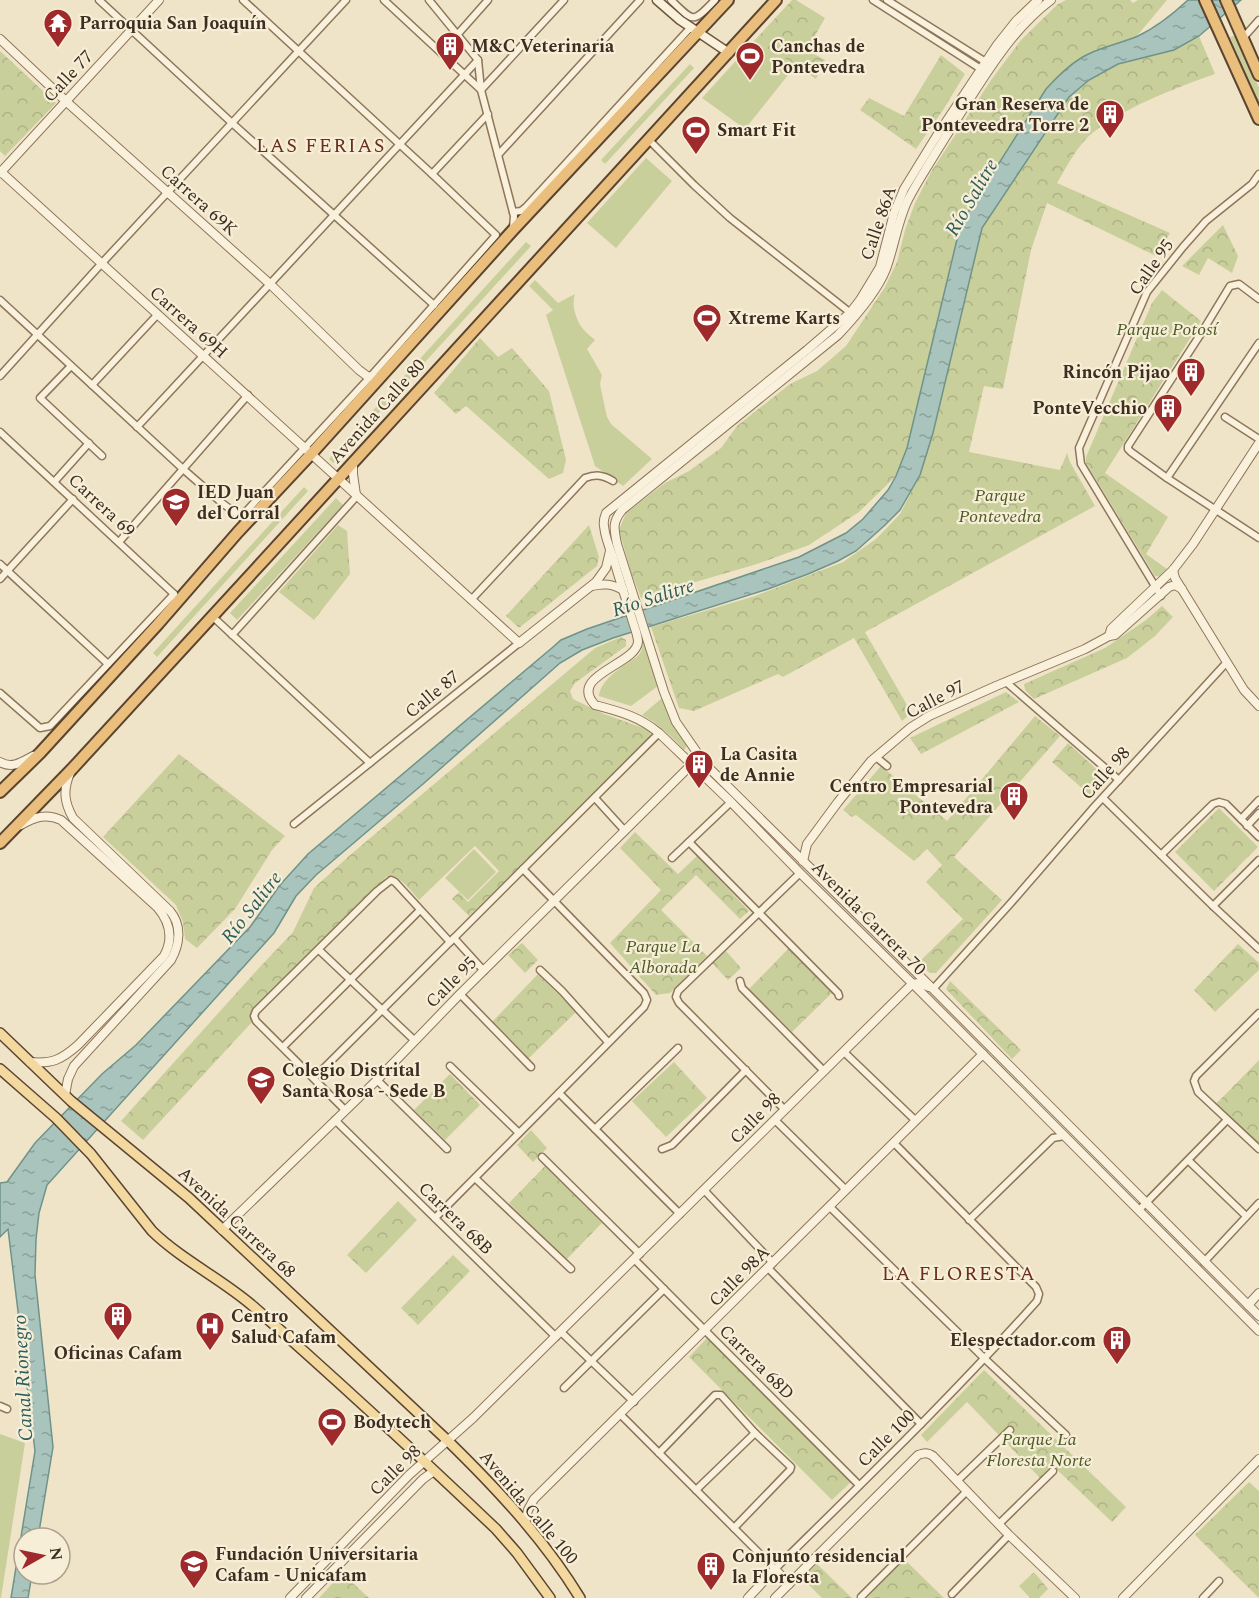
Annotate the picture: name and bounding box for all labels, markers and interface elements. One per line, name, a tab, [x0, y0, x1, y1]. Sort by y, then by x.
temple icon: Parroquia San Joaquín	[42, 7, 74, 49]
place label: Parroquia San Joaquín	[79, 10, 267, 37]
building icon: M&C Veterinaria	[434, 30, 466, 72]
place label: M&C Veterinaria	[471, 33, 615, 60]
place label: Canchas de Pontevedra	[771, 33, 866, 81]
sports icon: Canchas de Pontevedra	[734, 40, 766, 82]
street label: Calle 77	[37, 44, 100, 109]
place label: Gran Reserva de Ponteveedra Torre 2	[921, 91, 1089, 139]
building icon: Gran Reserva de Ponteveedra Torre 2	[1094, 98, 1126, 140]
sports icon: Smart Fit	[680, 114, 712, 156]
place label: Smart Fit	[717, 117, 796, 144]
district label: LAS FERIAS	[256, 131, 386, 161]
water label: Río Salitre	[938, 153, 1006, 242]
street label: Carrera 69K	[154, 158, 244, 243]
street label: Calle 86A	[853, 182, 904, 264]
street label: Calle 95	[1122, 234, 1181, 301]
street label: Carrera 69H	[143, 280, 234, 365]
sports icon: Xtreme Karts	[691, 302, 723, 344]
place label: Xtreme Karts	[728, 305, 840, 332]
park label: Parque Potosí	[1116, 316, 1220, 343]
street label: Avenida Calle 80	[323, 353, 432, 470]
building icon: Rincón Pijao	[1175, 356, 1207, 398]
place label: Rincón Pijao	[1062, 359, 1170, 386]
building icon: PonteVecchio	[1152, 392, 1184, 434]
place label: PonteVecchio	[1032, 395, 1147, 422]
street label: Carrera 69	[62, 467, 141, 544]
place label: IED Juan del Corral	[197, 479, 280, 527]
park label: Parque Pontevedra	[959, 482, 1041, 530]
school or university icon: IED Juan del Corral	[160, 486, 192, 528]
water label: Río Salitre	[608, 570, 699, 625]
street label: Calle 87	[399, 664, 466, 725]
street label: Calle 97	[901, 673, 970, 726]
place label: La Casita de Annie	[720, 741, 798, 789]
street label: Calle 98	[1074, 741, 1137, 806]
building icon: La Casita de Annie	[683, 748, 715, 790]
place label: Centro Empresarial Pontevedra	[830, 773, 994, 821]
building icon: Centro Empresarial Pontevedra	[998, 780, 1030, 822]
street label: Avenida Carrera 70	[805, 855, 932, 982]
water label: Río Salitre	[214, 865, 290, 951]
park label: Parque La Alborada	[625, 933, 701, 981]
street label: Calle 95	[419, 950, 483, 1014]
place label: Colegio Distrital Santa Rosa - Sede B	[282, 1057, 446, 1105]
school or university icon: Colegio Distrital Santa Rosa - Sede B	[245, 1064, 277, 1106]
street label: Calle 98	[723, 1086, 787, 1150]
street label: Avenida Carrera 68	[171, 1160, 302, 1284]
street label: Carrera 68B	[412, 1176, 499, 1261]
street label: Calle 98A	[703, 1240, 776, 1313]
district label: LA FLORESTA	[882, 1259, 1036, 1289]
building icon: Oficinas Cafam	[102, 1300, 134, 1342]
place label: Centro Salud Cafam	[231, 1303, 336, 1351]
hospital icon: Centro Salud Cafam	[194, 1310, 226, 1352]
water label: Canal Rionegro	[5, 1314, 41, 1442]
street label: Carrera 68D	[713, 1318, 801, 1406]
building icon: Elespectador.com	[1101, 1324, 1133, 1366]
place label: Elespectador.com	[950, 1327, 1096, 1354]
place label: Oficinas Cafam	[54, 1340, 182, 1367]
street label: Calle 100	[851, 1403, 922, 1474]
sports icon: Bodytech	[316, 1406, 348, 1448]
place label: Bodytech	[353, 1409, 431, 1436]
park label: Parque La Floresta Norte	[986, 1426, 1092, 1474]
street label: Calle 98	[363, 1439, 428, 1502]
street label: Avenida Calle 100	[473, 1444, 585, 1570]
north arrow	[12, 1526, 72, 1586]
place label: Fundación Universitaria Cafam - Unicafam	[215, 1541, 419, 1589]
place label: Conjunto residencial la Floresta	[732, 1543, 906, 1591]
text: N	[43, 1545, 69, 1562]
school or university icon: Fundación Universitaria Cafam - Unicafam	[178, 1548, 210, 1590]
building icon: Conjunto residencial la Floresta	[695, 1550, 727, 1592]

